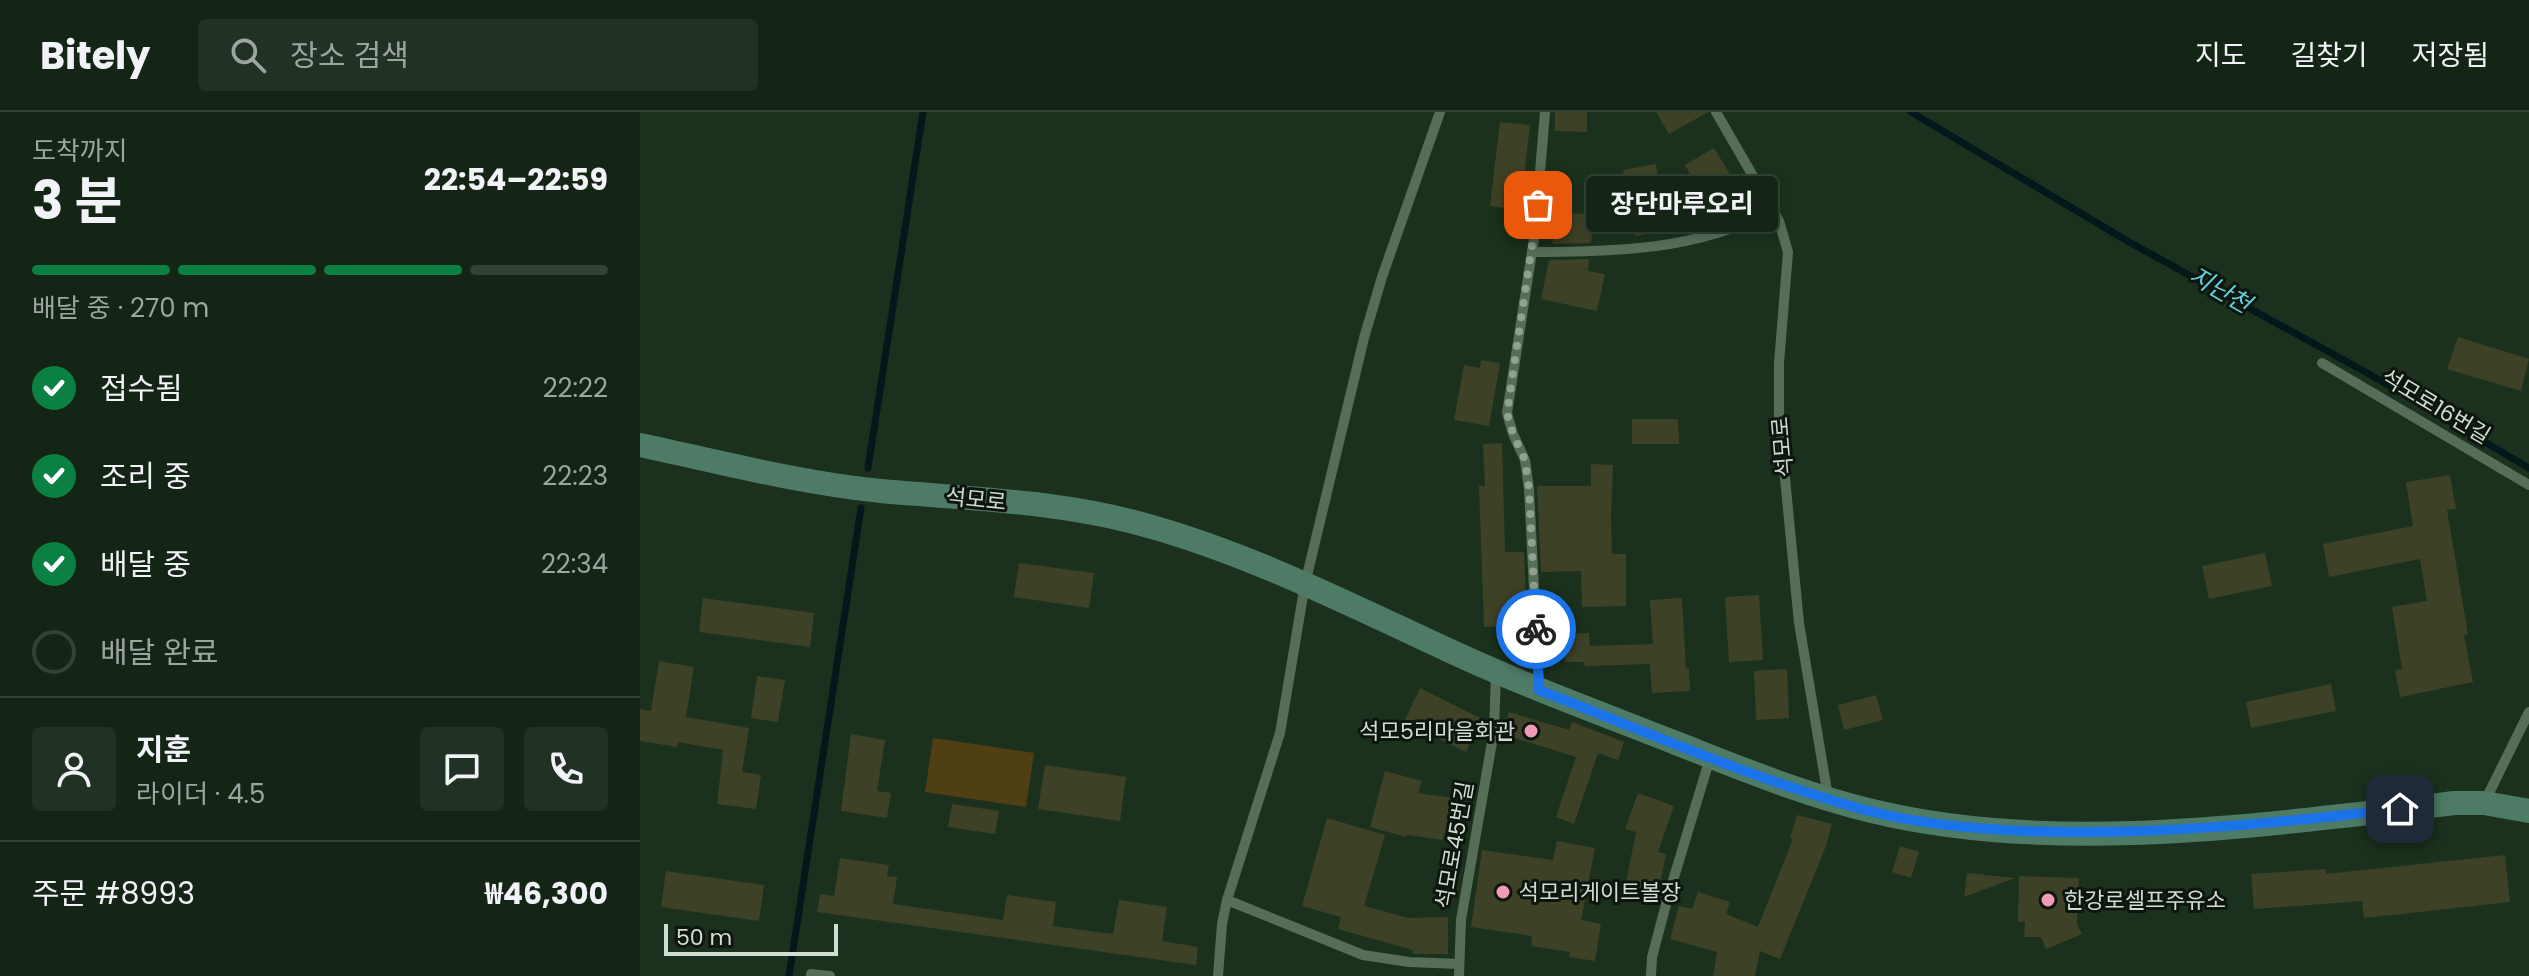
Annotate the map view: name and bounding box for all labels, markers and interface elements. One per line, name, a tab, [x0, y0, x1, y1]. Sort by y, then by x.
search box	[198, 19, 758, 91]
text: Bitely	[40, 29, 150, 82]
icon: search	[226, 33, 270, 77]
text: 장소 검색	[290, 34, 409, 77]
text: 지도	[2195, 36, 2246, 75]
text: 길찾기	[2290, 36, 2368, 75]
text: 저장됨	[2412, 36, 2489, 75]
text: 도착까지	[32, 133, 128, 169]
text: 22:54–22:59	[424, 158, 608, 201]
text: 3 분	[32, 164, 122, 237]
pin	[1504, 171, 1572, 239]
callout: 장단마루오리	[1586, 177, 1778, 233]
icon: bag	[1516, 183, 1560, 227]
text: 장단마루오리	[1610, 186, 1754, 222]
water label: 지난천	[2183, 259, 2260, 322]
text: 배달 중 · 270 m	[32, 290, 209, 326]
street label: 석모로16번길	[2375, 362, 2496, 451]
icon: check	[32, 366, 76, 410]
text: 접수됨	[100, 367, 183, 410]
text: 22:22	[543, 370, 608, 406]
street label: 석모로	[1764, 415, 1801, 479]
icon: check	[32, 454, 76, 498]
text: 조리 중	[100, 455, 191, 498]
text: 22:23	[542, 458, 608, 494]
street label: 석모로	[944, 481, 1008, 518]
icon: check	[32, 542, 76, 586]
text: 배달 중	[100, 543, 191, 586]
text: 22:34	[541, 546, 608, 582]
courier	[1496, 589, 1576, 669]
icon: bike	[1514, 607, 1558, 651]
text: 배달 완료	[100, 631, 218, 674]
place label: 석모5리마을회관	[1360, 716, 1515, 747]
marker: 석모5리마을회관	[1522, 722, 1540, 740]
button: person	[32, 727, 116, 811]
button: chat	[420, 727, 504, 811]
button: phone	[524, 727, 608, 811]
text: 지훈	[136, 728, 191, 771]
pin	[2366, 775, 2434, 843]
text: 라이더 · 4.5	[136, 776, 265, 812]
street label: 석모로45번길	[1428, 779, 1481, 911]
icon: home	[2378, 787, 2422, 831]
text: 주문 #8993	[32, 872, 195, 915]
text: ₩46,300	[485, 872, 608, 915]
place label: 석모리게이트볼장	[1519, 877, 1681, 908]
marker: 석모리게이트볼장	[1494, 883, 1512, 901]
place label: 한강로셀프주유소	[2064, 885, 2226, 916]
marker: 한강로셀프주유소	[2039, 891, 2057, 909]
scale bar	[664, 920, 838, 956]
text: 50 m	[676, 922, 732, 953]

